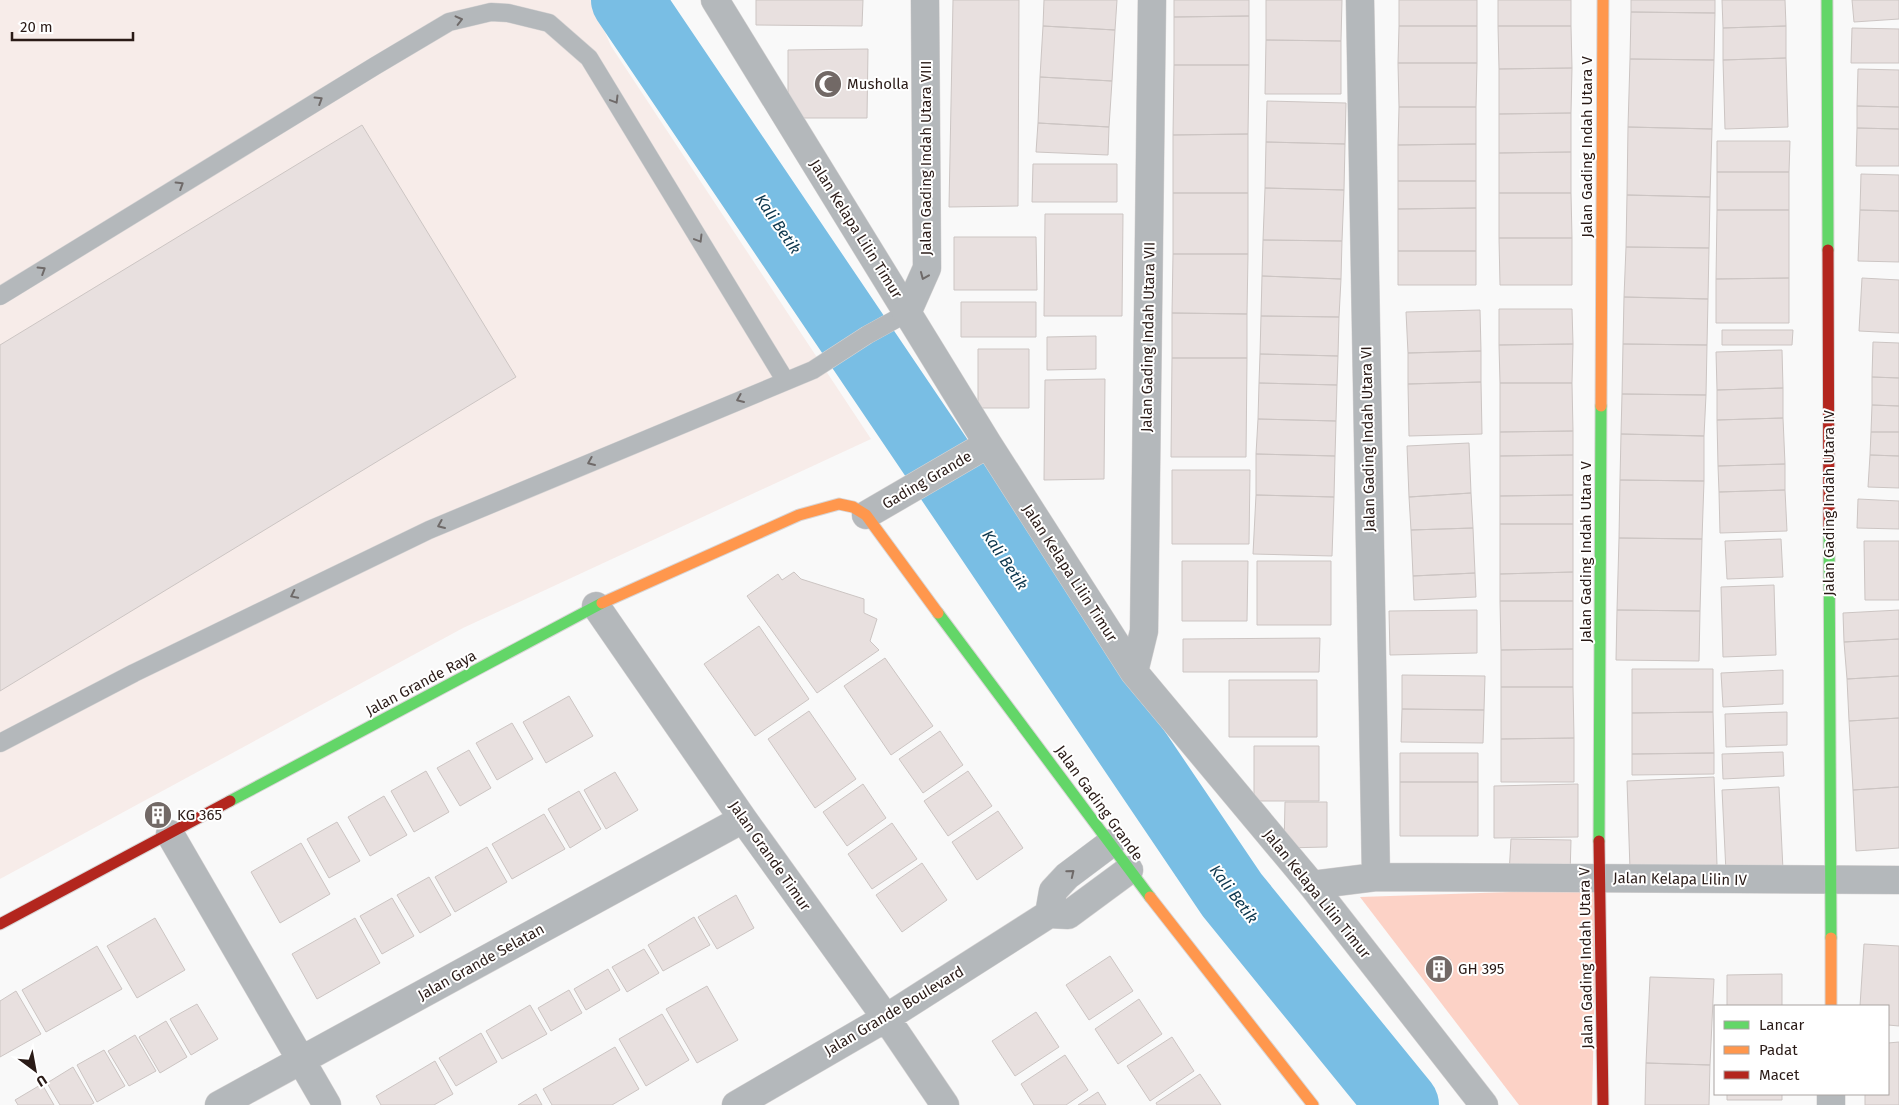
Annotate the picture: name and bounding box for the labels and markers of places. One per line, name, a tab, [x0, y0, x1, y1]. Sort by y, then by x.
mosque icon: Musholla	[813, 69, 843, 99]
place label: Musholla	[847, 75, 909, 93]
building icon: KG 365	[143, 800, 173, 830]
place label: KG 365	[177, 806, 222, 824]
building icon: GH 395	[1424, 954, 1454, 984]
place label: GH 395	[1458, 960, 1504, 978]

